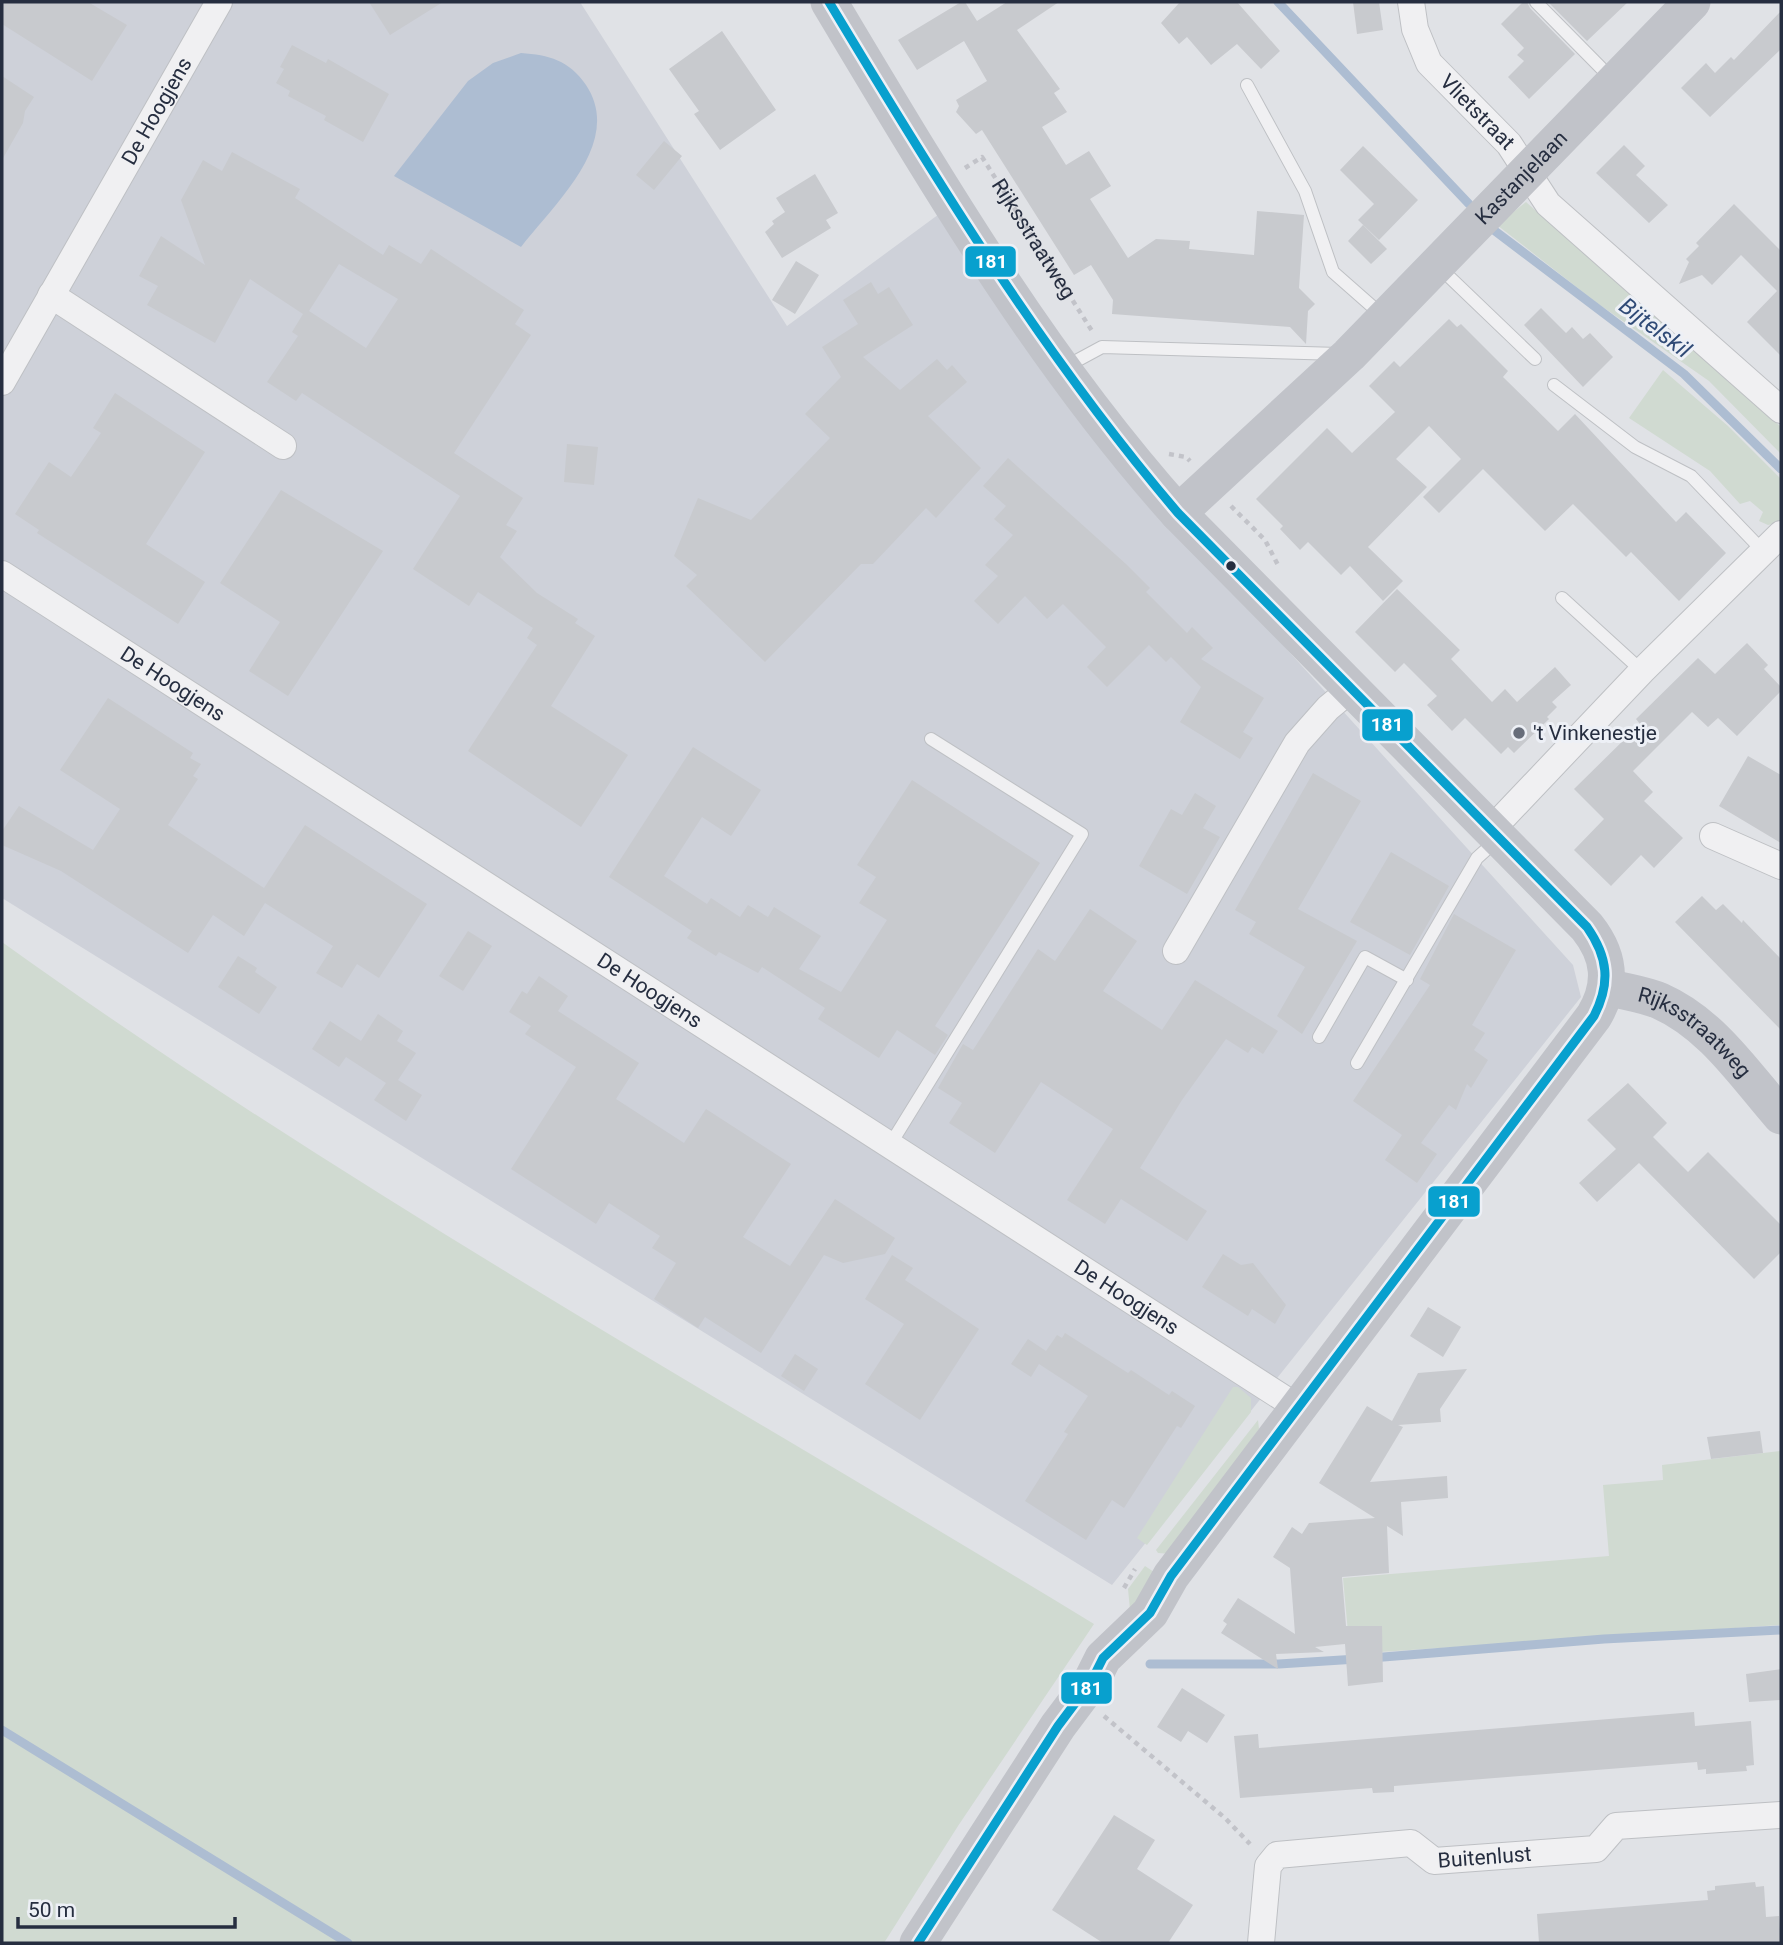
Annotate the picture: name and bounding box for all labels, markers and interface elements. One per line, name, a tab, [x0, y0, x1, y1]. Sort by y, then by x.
street label: De Hoogjens	[117, 53, 197, 169]
street label: Vlietstraat	[1435, 70, 1520, 155]
street label: Kastanjelaan	[1470, 126, 1572, 230]
street label: Rijksstraatweg	[987, 174, 1081, 303]
line badge: 181	[964, 245, 1017, 278]
text: 181	[975, 250, 1007, 273]
water label: Bijtelskil	[1614, 292, 1697, 364]
unlabelled marker	[1224, 559, 1238, 573]
street label: De Hoogjens	[116, 641, 229, 726]
line badge: 181	[1361, 708, 1414, 742]
text: 181	[1371, 713, 1403, 736]
place label: 't Vinkenestje	[1533, 721, 1657, 745]
marker: 't Vinkenestje	[1511, 725, 1527, 741]
street label: De Hoogjens	[593, 948, 706, 1033]
street label: Rijksstraatweg	[1635, 983, 1756, 1083]
line badge: 181	[1427, 1185, 1481, 1218]
text: 181	[1438, 1190, 1470, 1213]
street label: De Hoogjens	[1070, 1255, 1183, 1340]
line badge: 181	[1060, 1671, 1113, 1705]
text: 181	[1070, 1677, 1102, 1700]
street label: Buitenlust	[1437, 1842, 1532, 1873]
scale bar	[18, 1885, 234, 1929]
text: 50 m	[28, 1898, 75, 1922]

